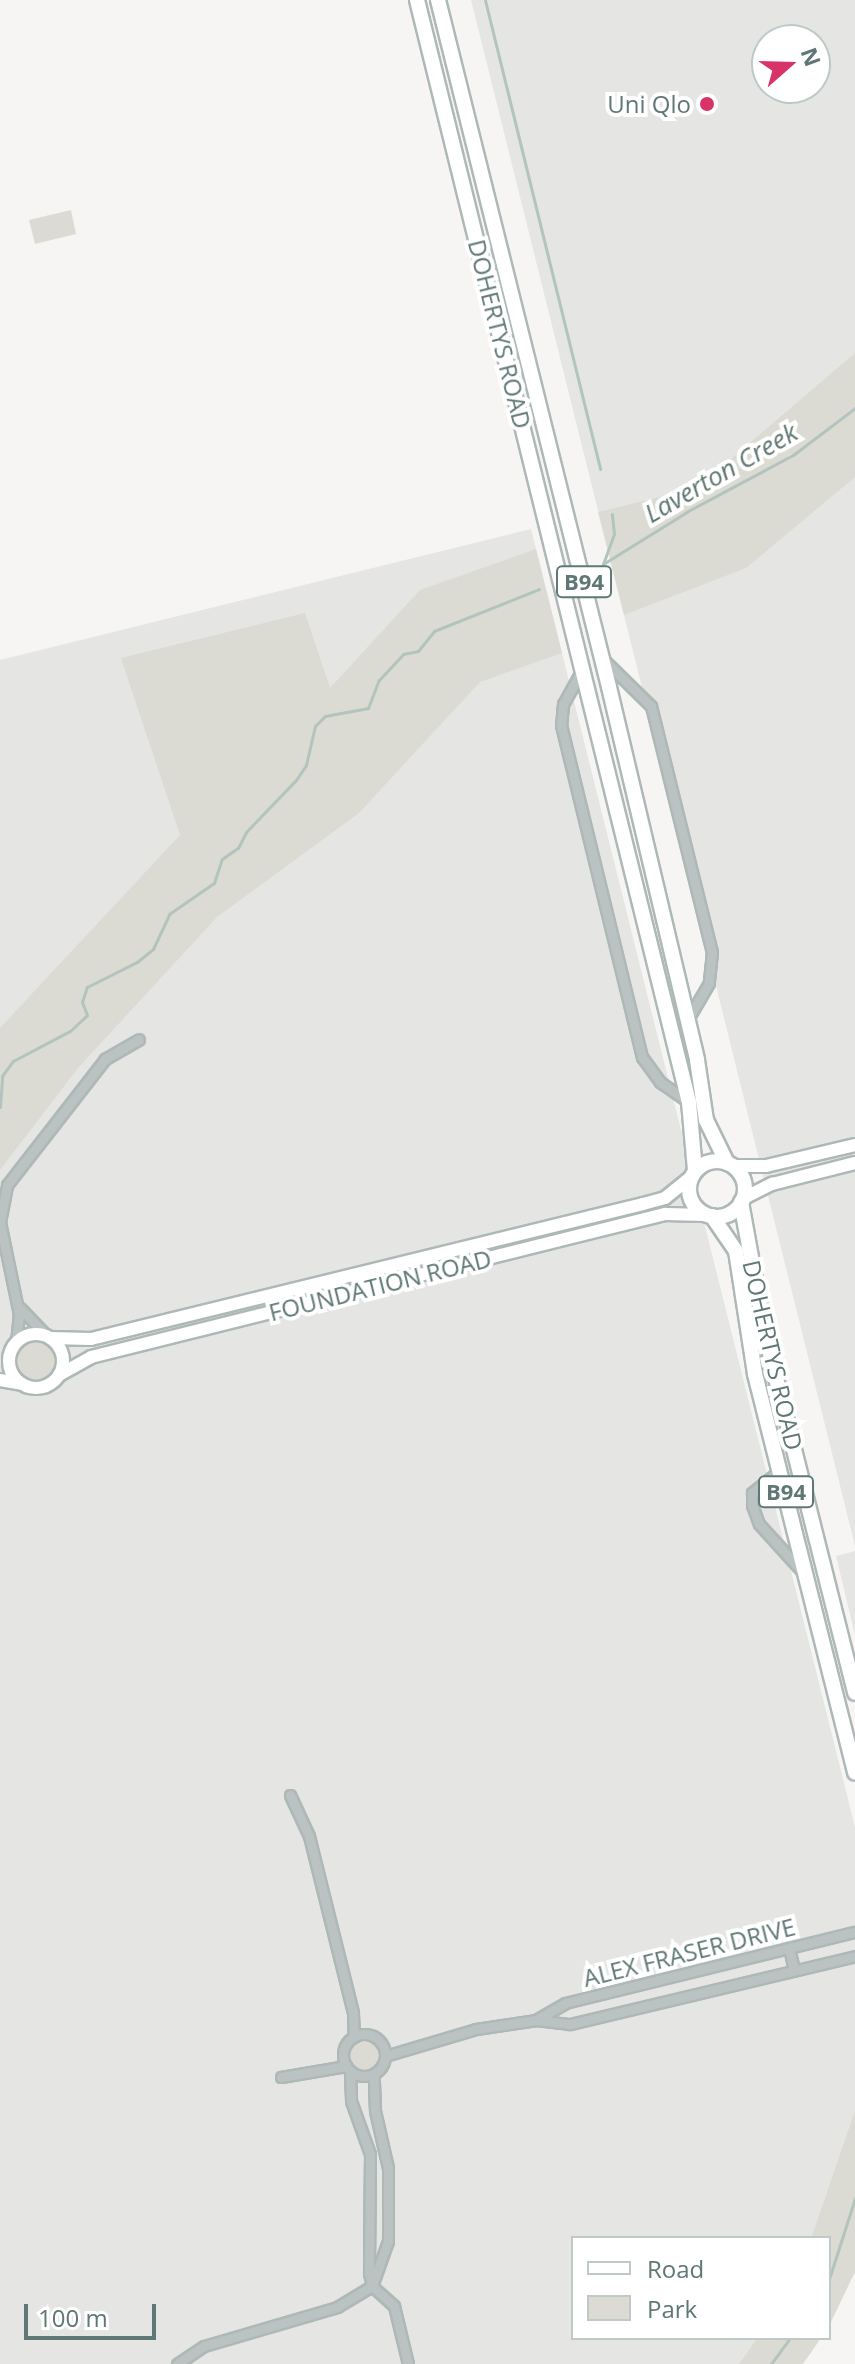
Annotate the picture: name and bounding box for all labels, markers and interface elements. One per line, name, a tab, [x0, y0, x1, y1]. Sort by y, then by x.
north arrow	[751, 24, 831, 104]
text: N	[795, 43, 829, 70]
place label: Uni Qlo	[607, 90, 691, 118]
marker: Uni Qlo	[698, 95, 716, 113]
street label: DOHERTYS ROAD	[463, 236, 537, 432]
water label: Laverton Creek	[639, 417, 803, 529]
road number: B94	[556, 564, 612, 600]
street label: FOUNDATION ROAD	[266, 1243, 494, 1327]
street label: DOHERTYS ROAD	[737, 1257, 809, 1453]
road number: B94	[758, 1474, 814, 1510]
street label: ALEX FRASER DRIVE	[580, 1912, 798, 1992]
legend	[571, 2236, 831, 2340]
text: Road	[647, 2252, 704, 2285]
scale bar	[28, 2288, 160, 2338]
text: Park	[647, 2292, 697, 2325]
text: 100 m	[38, 2301, 108, 2334]

